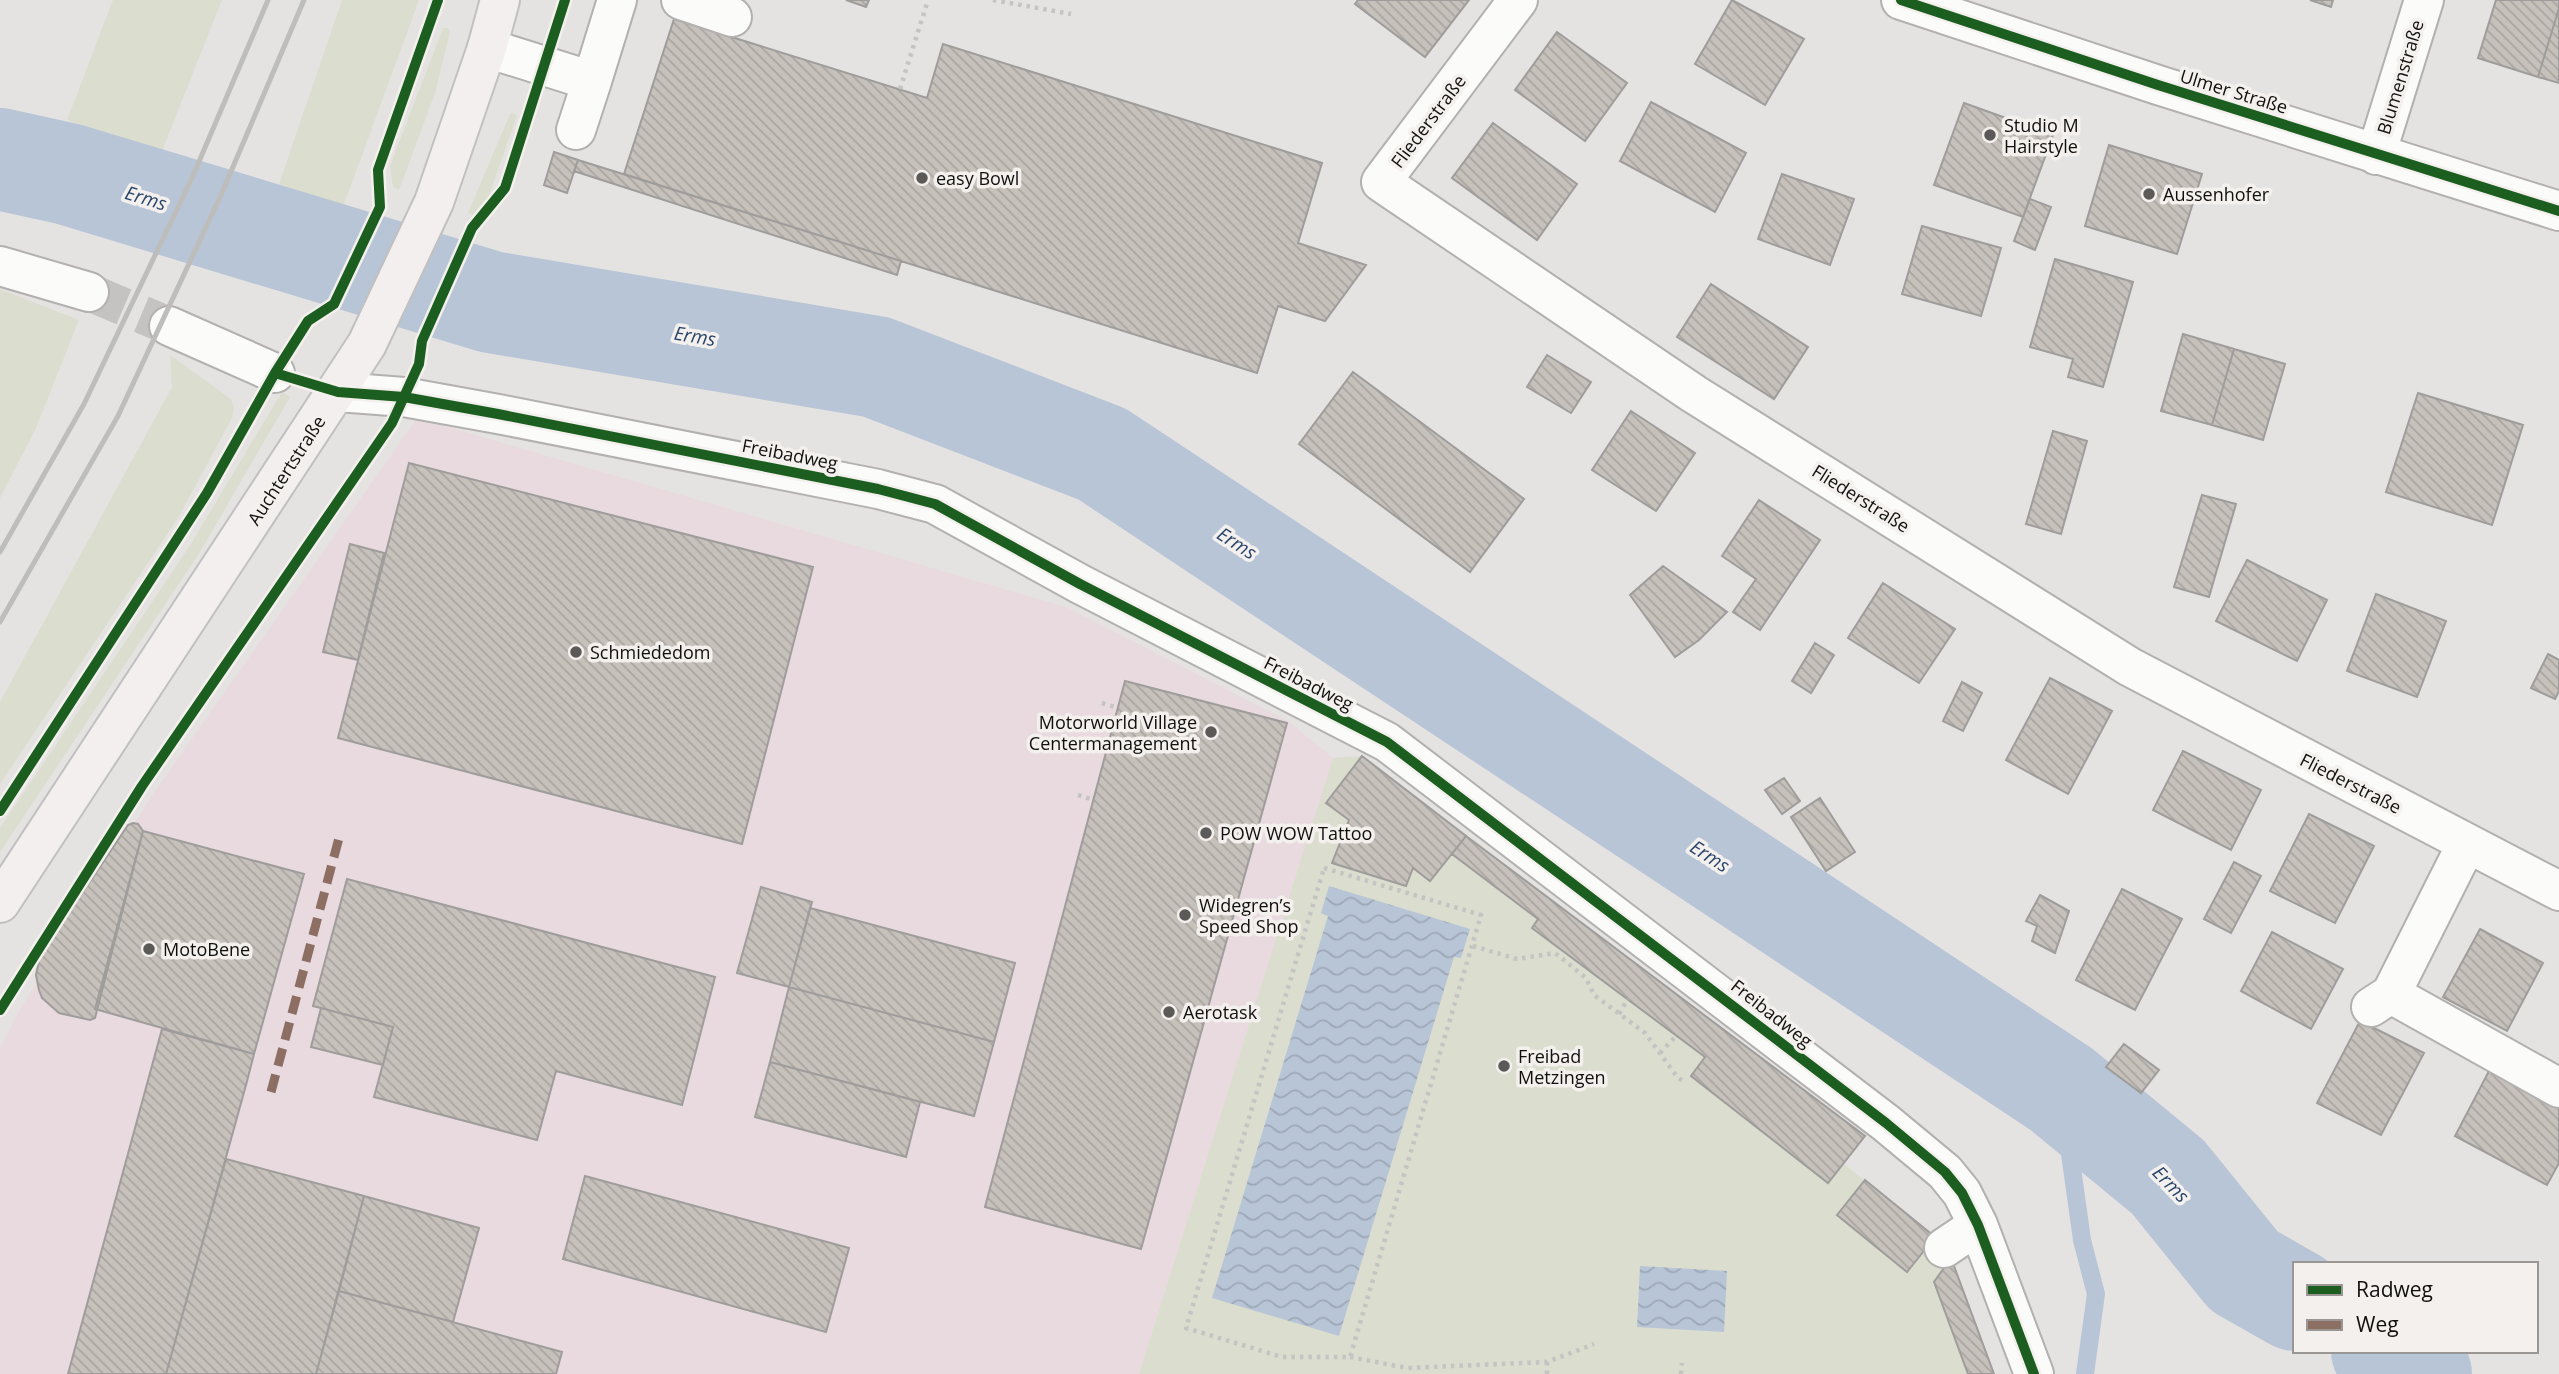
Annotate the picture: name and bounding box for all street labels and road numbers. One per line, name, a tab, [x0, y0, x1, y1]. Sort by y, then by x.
street label: Blumenstraße	[2371, 17, 2429, 137]
street label: Ulmer Straße	[2177, 63, 2291, 119]
street label: Fliederstraße	[1385, 70, 1471, 172]
street label: Auchtertstraße	[242, 411, 330, 529]
street label: Freibadweg	[740, 433, 840, 475]
street label: Fliederstraße	[1808, 459, 1914, 537]
street label: Freibadweg	[1260, 650, 1358, 716]
street label: Fliederstraße	[2296, 747, 2406, 819]
street label: Freibadweg	[1726, 974, 1818, 1053]

